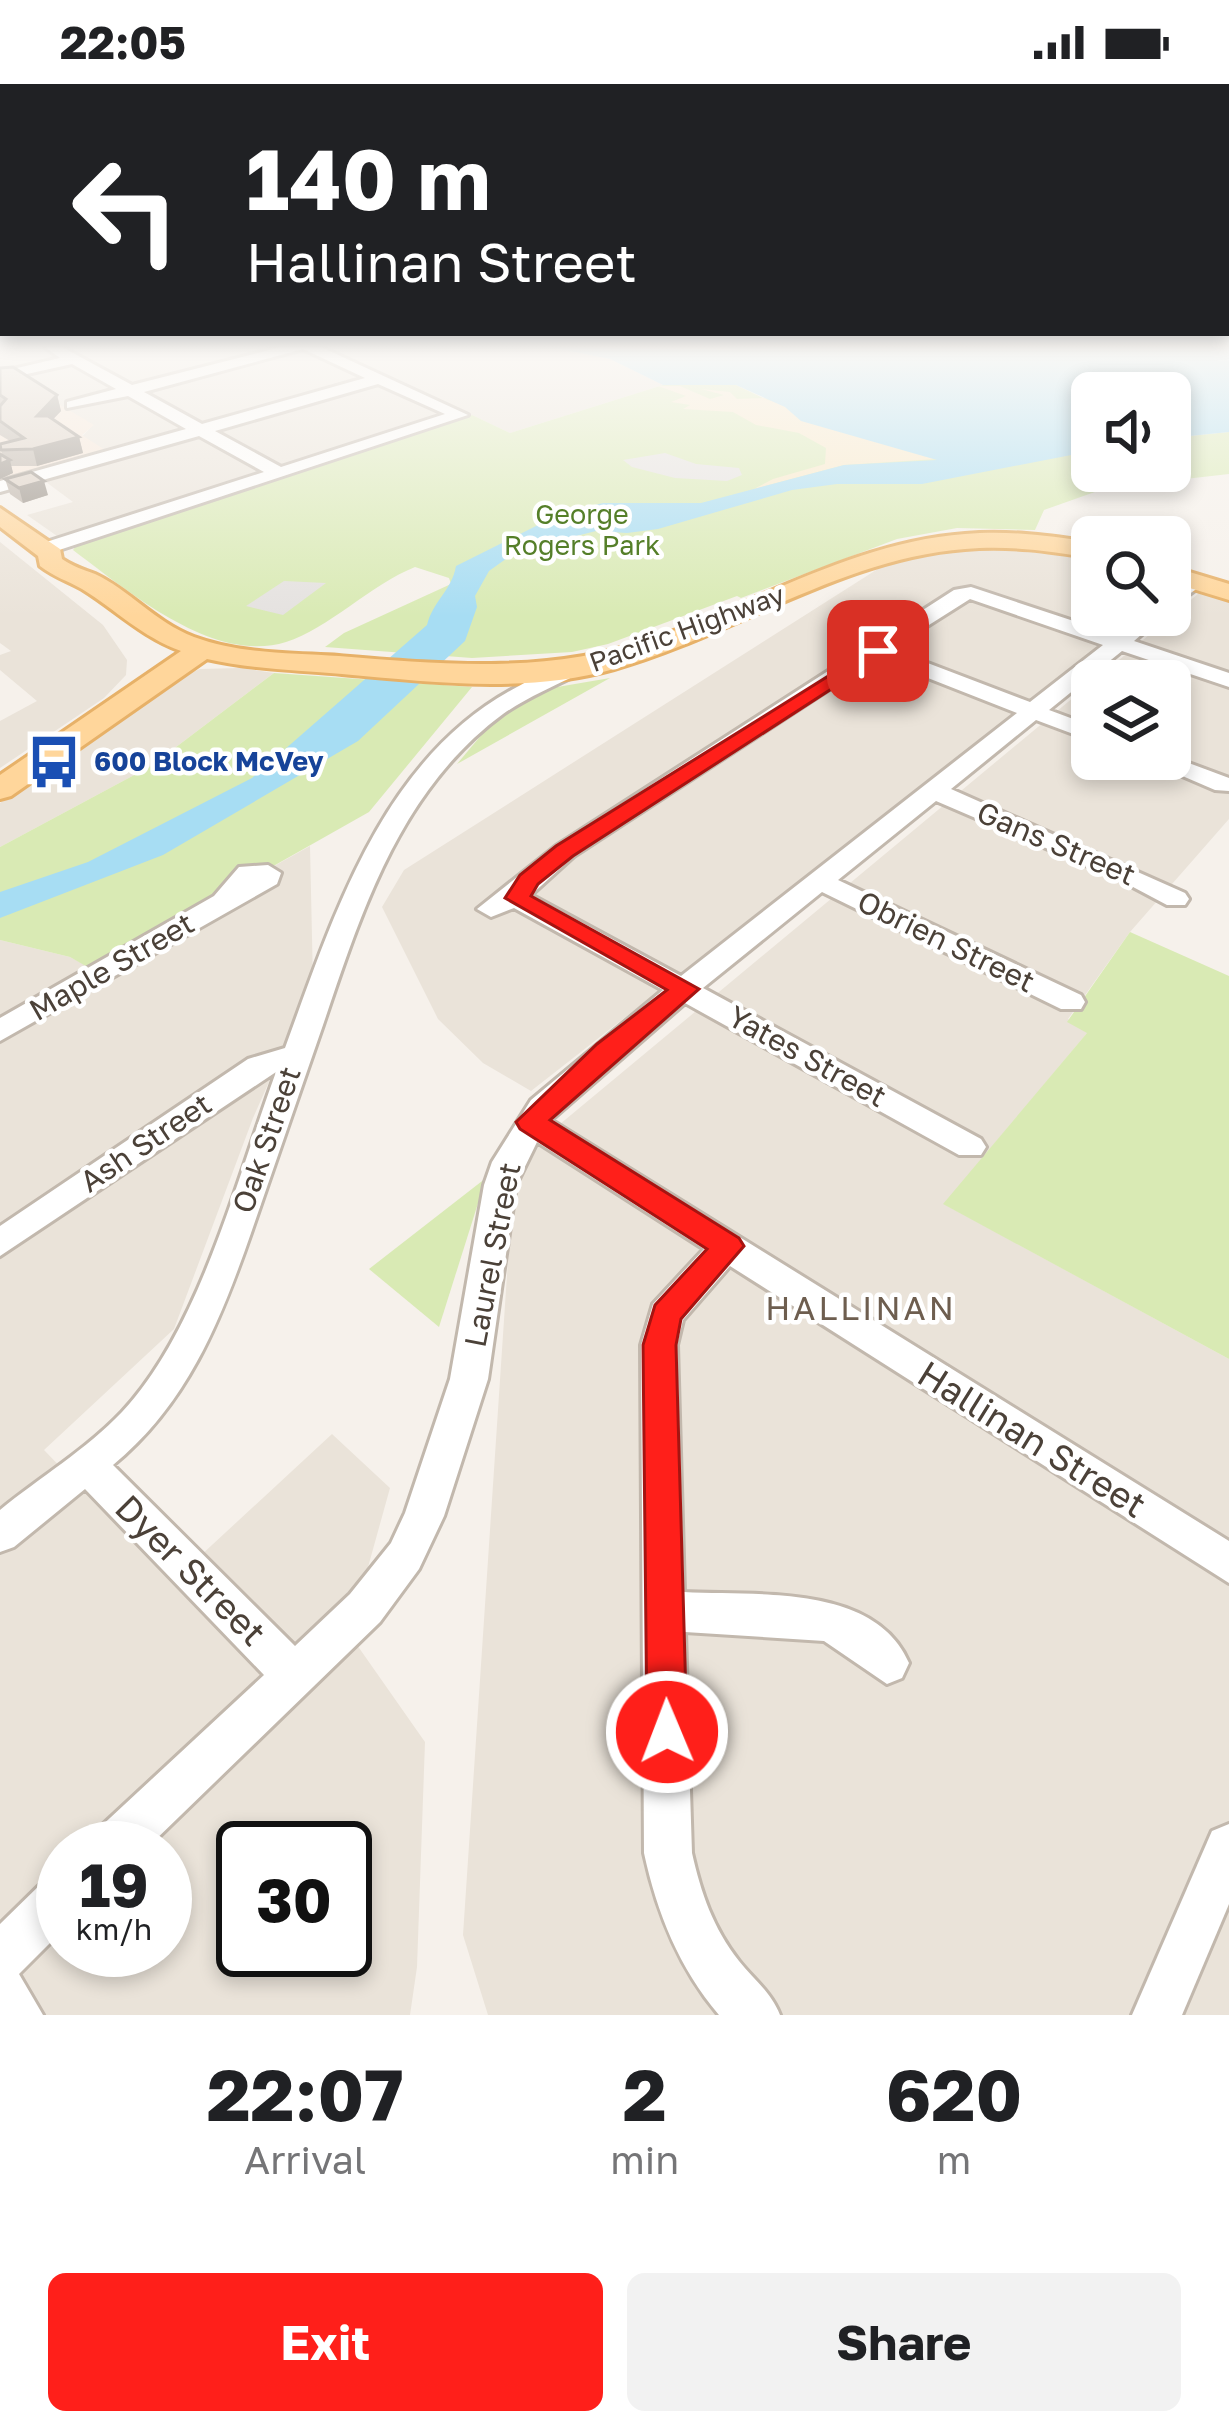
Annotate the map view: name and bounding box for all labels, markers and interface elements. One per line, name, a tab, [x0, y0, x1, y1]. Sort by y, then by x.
text: 22:05	[60, 15, 186, 69]
text: 140 m	[246, 128, 491, 228]
icon: left	[48, 132, 204, 288]
text: Hallinan Street	[246, 229, 637, 294]
map controls	[1071, 372, 1191, 780]
button: sound	[1071, 372, 1191, 492]
park label: George Rogers Park	[504, 498, 660, 561]
button: search	[1071, 516, 1191, 636]
street label: Pacific Highway	[585, 578, 788, 678]
pin	[827, 600, 929, 702]
icon: arrive	[845, 618, 911, 684]
button: layers	[1071, 660, 1191, 780]
bus stop icon: 600 Block McVey	[25, 733, 83, 791]
place label: 600 Block McVey	[94, 745, 324, 777]
street label: Gans Street	[972, 794, 1141, 893]
street label: Obrien Street	[852, 883, 1041, 999]
street label: Maple Street	[23, 904, 200, 1028]
street label: Yates Street	[722, 998, 893, 1114]
street label: Oak Street	[224, 1062, 308, 1218]
street label: Ash Street	[73, 1085, 218, 1199]
street label: Laurel Street	[456, 1159, 528, 1350]
district label: HALLINAN	[765, 1288, 957, 1327]
street label: Hallinan Street	[910, 1351, 1154, 1526]
street label: Dyer Street	[107, 1485, 276, 1654]
position arrow	[604, 1669, 730, 1795]
speed limit sign: 30	[216, 1821, 372, 1977]
text: 19	[79, 1848, 148, 1920]
text: km/h	[76, 1911, 152, 1947]
text: 22:07	[207, 2050, 404, 2137]
text: 2	[623, 2050, 667, 2137]
text: 620	[886, 2050, 1022, 2137]
text: Arrival	[244, 2136, 366, 2183]
text: min	[610, 2136, 679, 2183]
text: m	[937, 2136, 971, 2183]
button: Exit	[48, 2273, 603, 2411]
button: Share	[627, 2273, 1181, 2411]

